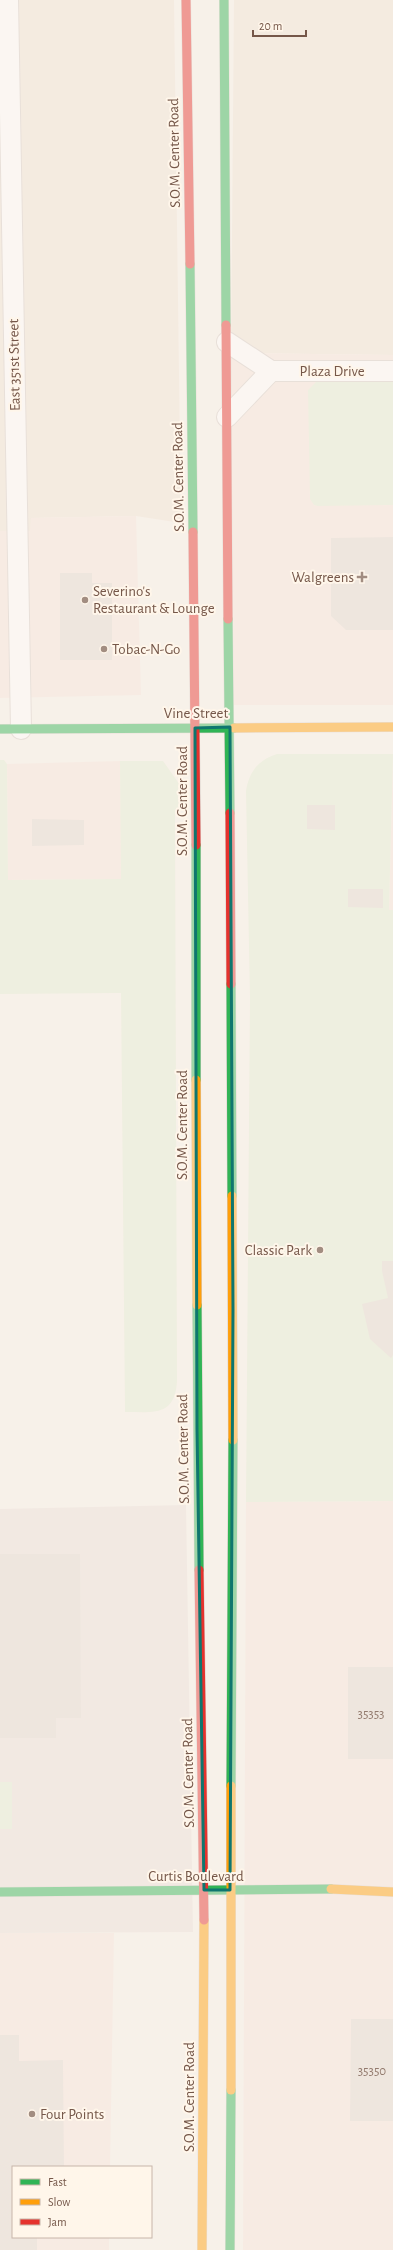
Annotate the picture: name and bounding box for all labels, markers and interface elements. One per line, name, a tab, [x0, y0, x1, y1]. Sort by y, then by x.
scale bar	[253, 12, 306, 38]
text: 20 m	[259, 20, 282, 32]
street label: S.O.M. Center Road	[166, 98, 183, 208]
street label: East 351st Street	[6, 318, 23, 411]
street label: Plaza Drive	[299, 364, 365, 379]
street label: S.O.M. Center Road	[170, 422, 187, 532]
place label: Walgreens	[292, 570, 354, 585]
marker: Walgreens	[357, 572, 367, 582]
place label: Severino's Restaurant & Lounge	[93, 584, 215, 616]
marker: Severino's Restaurant & Lounge	[80, 595, 90, 605]
place label: Tobac-N-Go	[112, 642, 180, 657]
marker: Tobac-N-Go	[99, 644, 109, 654]
street label: Vine Street	[164, 706, 228, 721]
street label: S.O.M. Center Road	[175, 746, 190, 856]
street label: S.O.M. Center Road	[175, 1070, 190, 1180]
place label: Classic Park	[245, 1243, 312, 1258]
marker: Classic Park	[315, 1245, 325, 1255]
street label: S.O.M. Center Road	[175, 1394, 192, 1504]
house number: 35353	[358, 1708, 384, 1721]
street label: S.O.M. Center Road	[180, 1718, 197, 1828]
street label: Curtis Boulevard	[148, 1869, 244, 1884]
street label: S.O.M. Center Road	[182, 2042, 197, 2152]
house number: 35350	[358, 2065, 386, 2078]
place label: Four Points	[40, 2107, 104, 2122]
marker: Four Points	[27, 2109, 37, 2119]
legend	[12, 2166, 152, 2238]
text: Fast	[48, 2176, 67, 2188]
text: Slow	[48, 2196, 70, 2208]
text: Jam	[48, 2216, 67, 2228]

